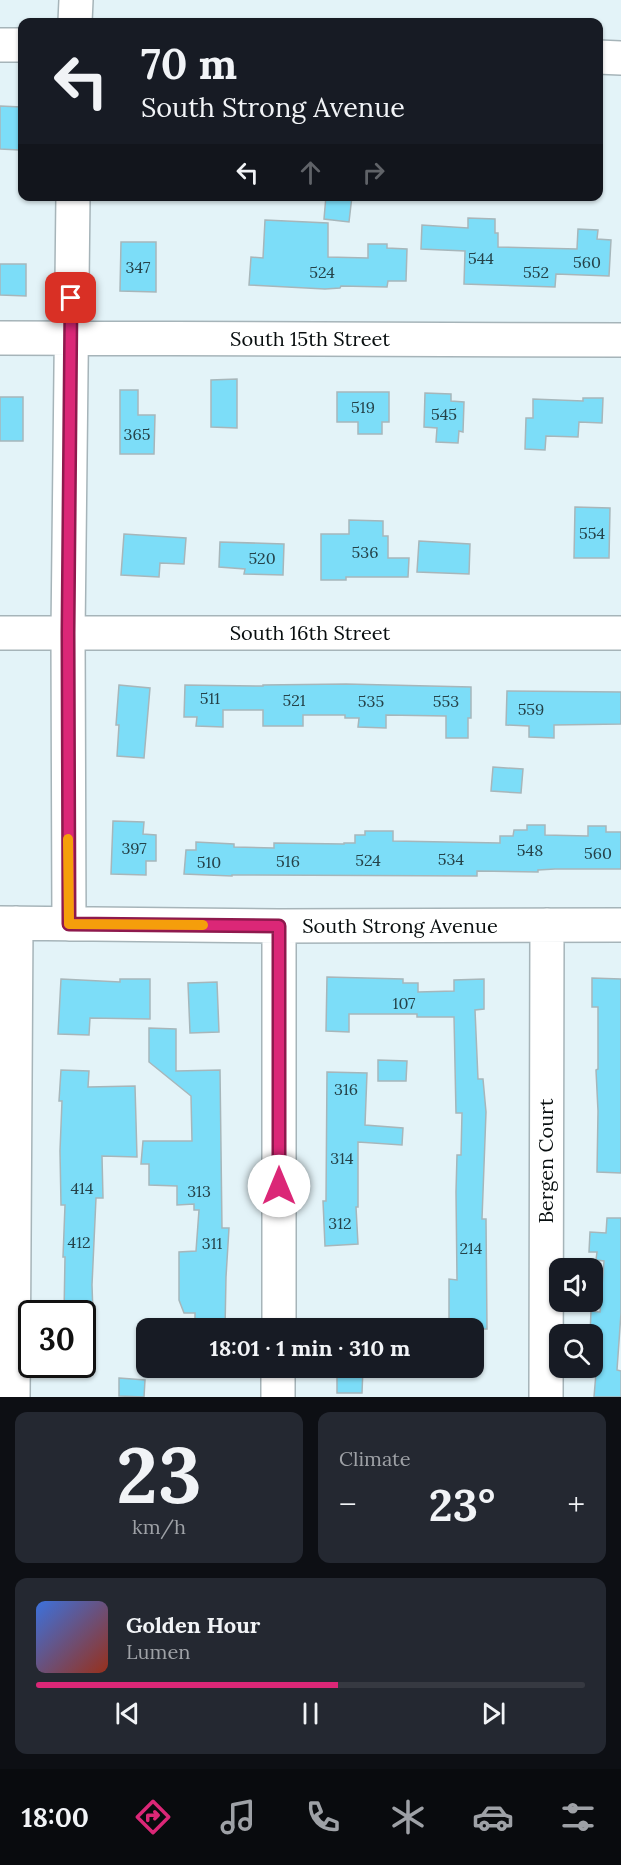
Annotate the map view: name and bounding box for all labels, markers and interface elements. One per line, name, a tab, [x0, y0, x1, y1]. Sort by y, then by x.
text: 70 m	[141, 37, 237, 91]
icon: left	[42, 42, 120, 120]
text: South Strong Avenue	[141, 90, 405, 124]
icon: left	[231, 156, 264, 189]
icon: ahead	[294, 156, 327, 189]
icon: right	[357, 156, 390, 189]
house number: 544	[468, 248, 494, 268]
house number: 560	[573, 252, 601, 272]
house number: 347	[126, 257, 151, 277]
house number: 524	[309, 262, 335, 282]
house number: 552	[523, 262, 549, 282]
pin	[45, 272, 96, 323]
icon: arrive	[54, 281, 87, 314]
street label: South 15th Street	[230, 326, 390, 351]
house number: 519	[351, 397, 375, 417]
house number: 545	[431, 404, 457, 424]
house number: 365	[124, 424, 150, 444]
house number: 554	[579, 523, 605, 543]
house number: 536	[352, 542, 378, 562]
house number: 520	[248, 548, 276, 568]
street label: South 16th Street	[230, 620, 390, 645]
house number: 511	[200, 688, 220, 708]
house number: 521	[282, 690, 306, 710]
house number: 535	[358, 691, 384, 711]
house number: 553	[433, 691, 459, 711]
house number: 559	[518, 699, 544, 719]
house number: 397	[121, 838, 147, 858]
house number: 548	[517, 840, 543, 860]
house number: 560	[584, 843, 612, 863]
house number: 534	[438, 849, 464, 869]
house number: 524	[355, 850, 381, 870]
house number: 516	[276, 851, 300, 871]
house number: 510	[197, 852, 221, 872]
street label: South Strong Avenue	[302, 913, 498, 938]
house number: 107	[393, 993, 416, 1013]
house number: 316	[334, 1079, 358, 1099]
street label: Bergen Court	[533, 1098, 558, 1224]
house number: 314	[330, 1148, 354, 1168]
position arrow	[247, 1154, 311, 1218]
house number: 414	[70, 1178, 94, 1198]
house number: 313	[187, 1181, 211, 1201]
house number: 312	[328, 1213, 352, 1233]
house number: 412	[67, 1232, 91, 1252]
house number: 311	[202, 1233, 222, 1253]
house number: 214	[459, 1238, 483, 1258]
map controls	[549, 1258, 603, 1378]
button: sound	[549, 1258, 603, 1312]
speed limit sign: 30	[18, 1300, 96, 1378]
button: search	[549, 1324, 603, 1378]
text: 18:01 · 1 min · 310 m	[210, 1334, 410, 1362]
text: 23	[116, 1425, 202, 1524]
text: Climate	[339, 1446, 411, 1471]
text: 23°	[429, 1476, 495, 1533]
text: −	[339, 1483, 357, 1525]
text: +	[567, 1483, 585, 1525]
text: km/h	[132, 1514, 186, 1539]
text: Golden Hour	[126, 1611, 260, 1639]
text: Lumen	[126, 1639, 190, 1664]
icon: previous	[111, 1697, 144, 1730]
icon: pause	[294, 1697, 327, 1730]
icon: next	[477, 1697, 510, 1730]
icon: directions	[132, 1796, 174, 1838]
icon: music	[217, 1796, 259, 1838]
icon: phone	[302, 1796, 344, 1838]
icon: climate	[387, 1796, 429, 1838]
icon: car	[472, 1796, 514, 1838]
icon: filters	[557, 1796, 599, 1838]
text: 18:00	[22, 1800, 89, 1834]

